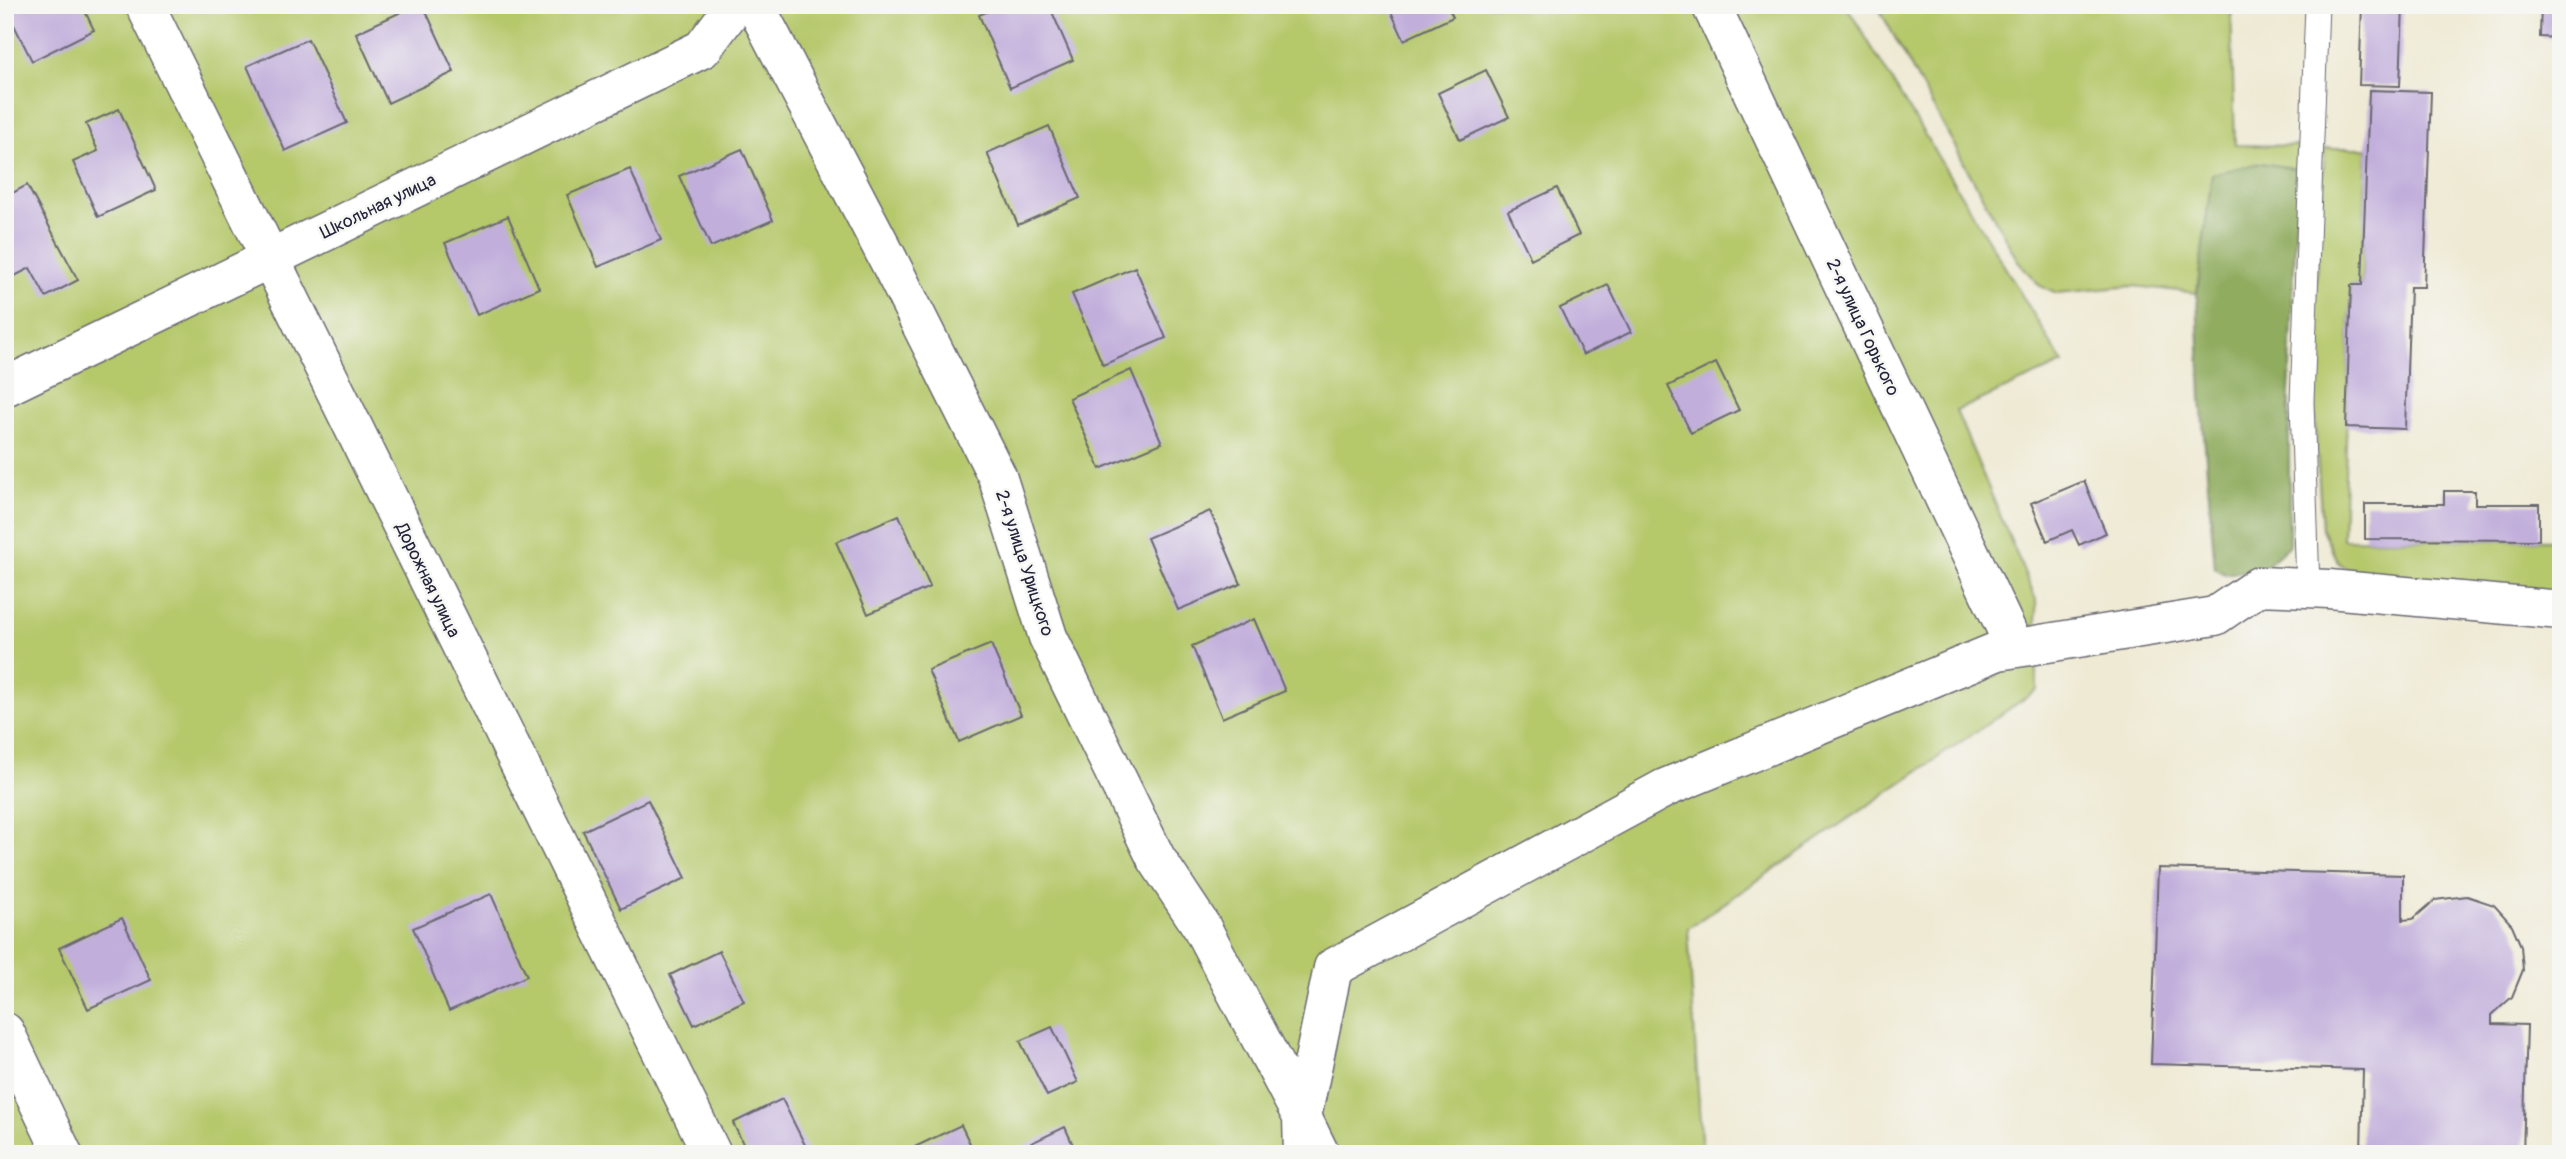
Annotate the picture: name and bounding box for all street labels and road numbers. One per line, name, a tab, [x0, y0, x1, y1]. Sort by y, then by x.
street label: Школьная улица	[317, 169, 440, 244]
street label: 2-я улица Горького	[1821, 255, 1905, 400]
street label: 2-я улица Урицкого	[990, 487, 1059, 639]
street label: Дорожная улица	[389, 518, 465, 641]

